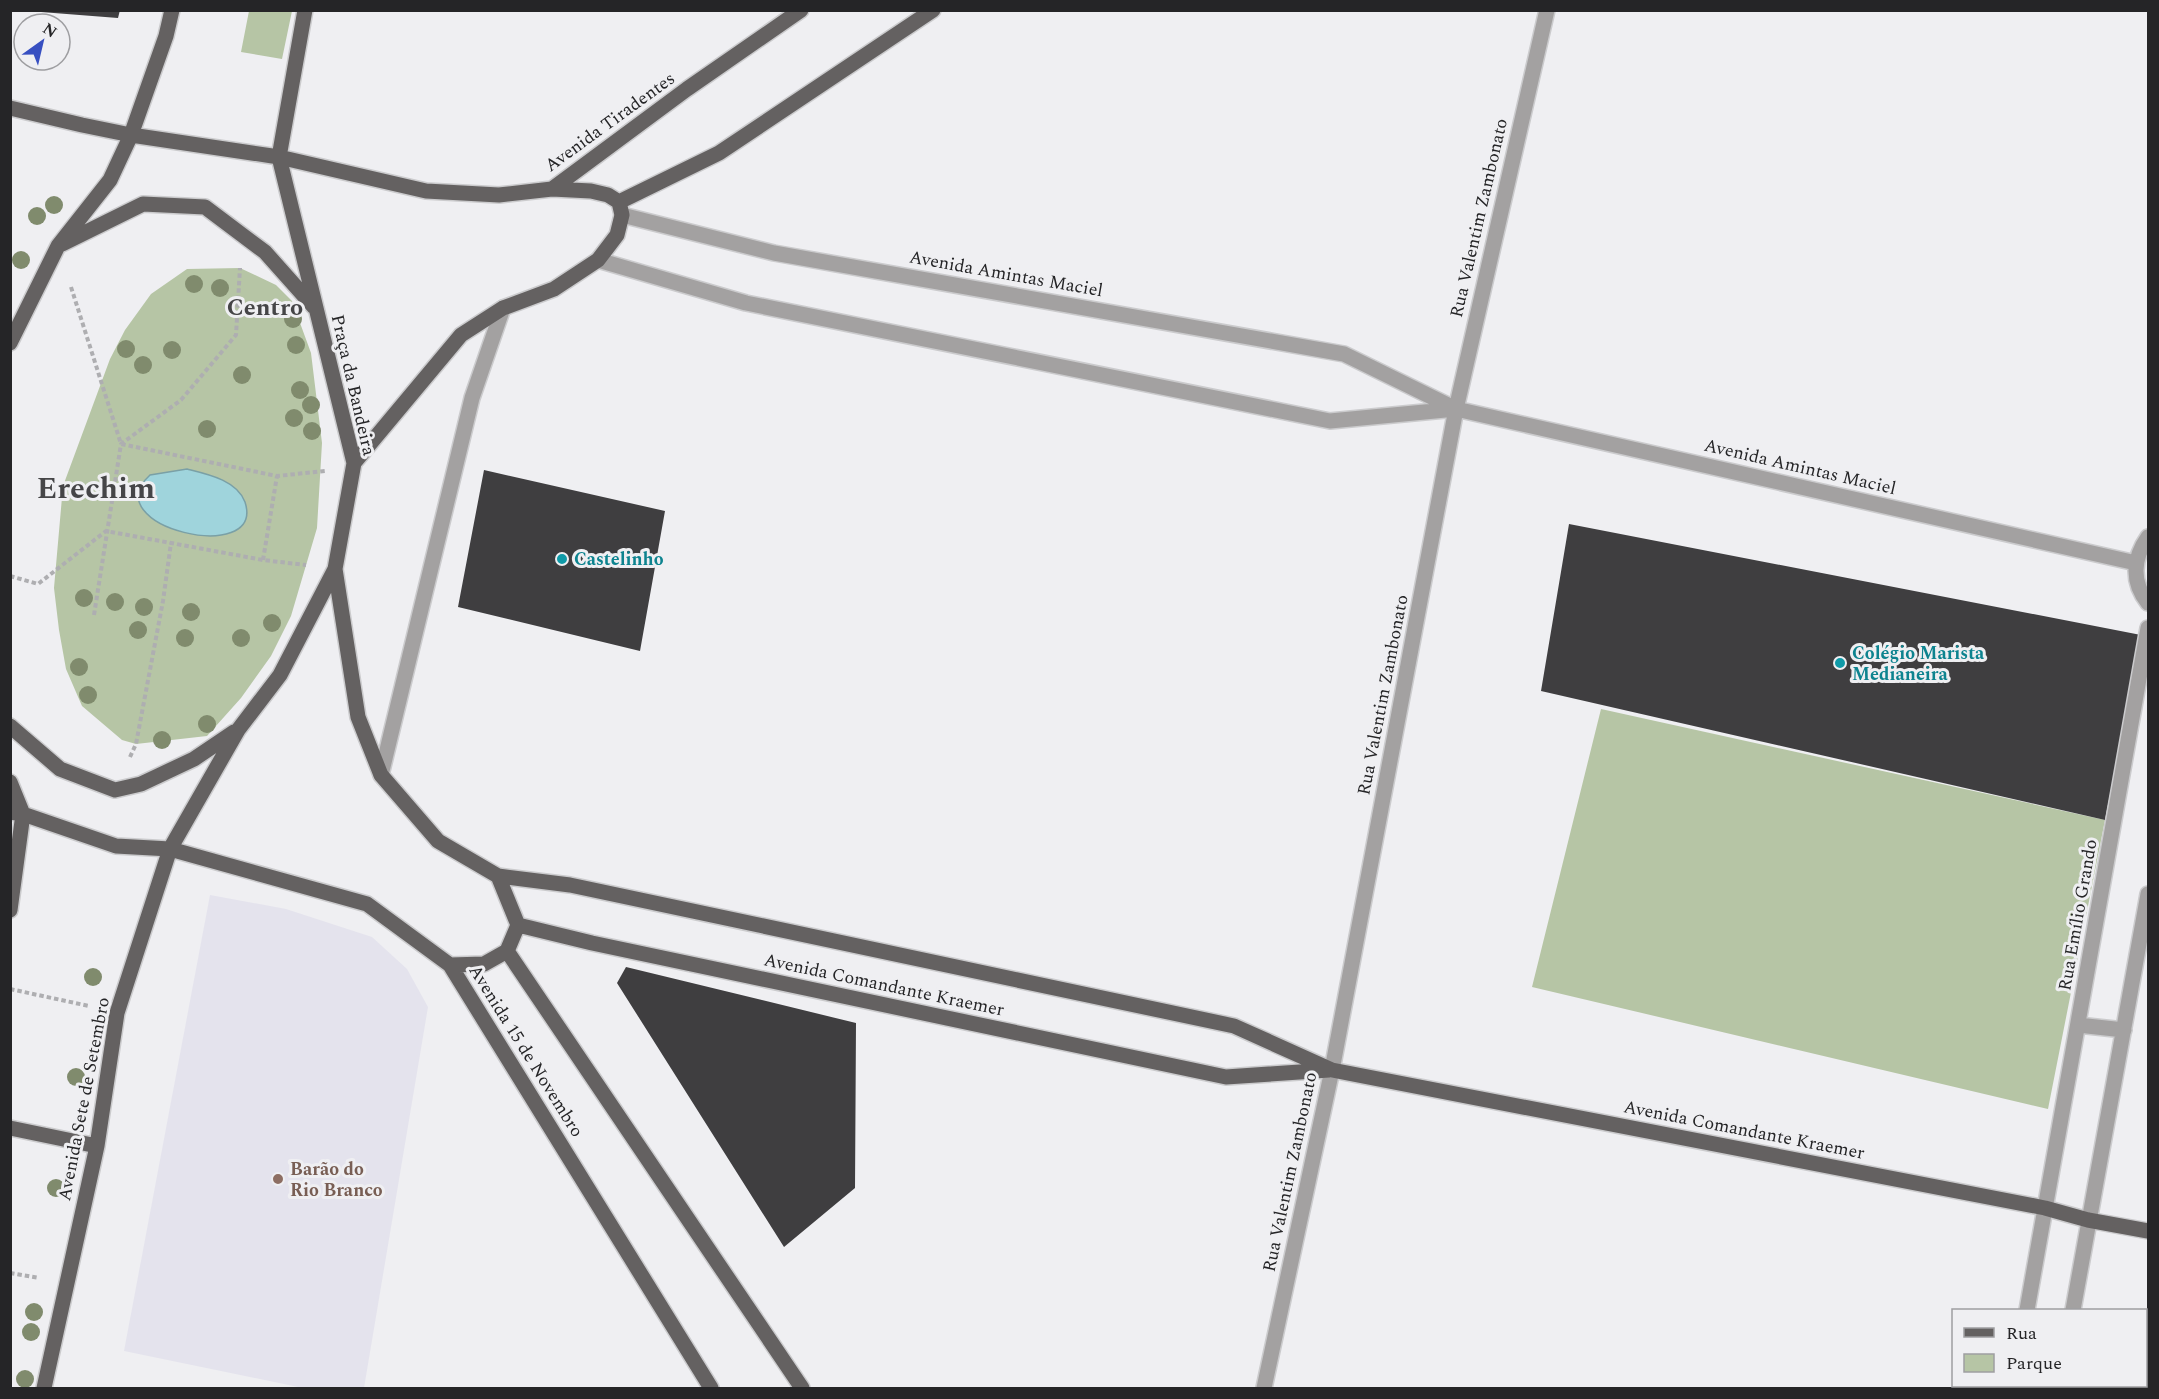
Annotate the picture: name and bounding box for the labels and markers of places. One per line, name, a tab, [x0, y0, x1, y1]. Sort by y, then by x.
place label: Castelinho	[574, 546, 664, 573]
marker: Castelinho	[555, 552, 569, 566]
place label: Colégio Marista Medianeira	[1852, 640, 1985, 688]
marker: Colégio Marista Medianeira	[1833, 656, 1847, 670]
place label: Barão do Rio Branco	[290, 1156, 383, 1204]
marker: Barão do Rio Branco	[271, 1172, 285, 1186]

